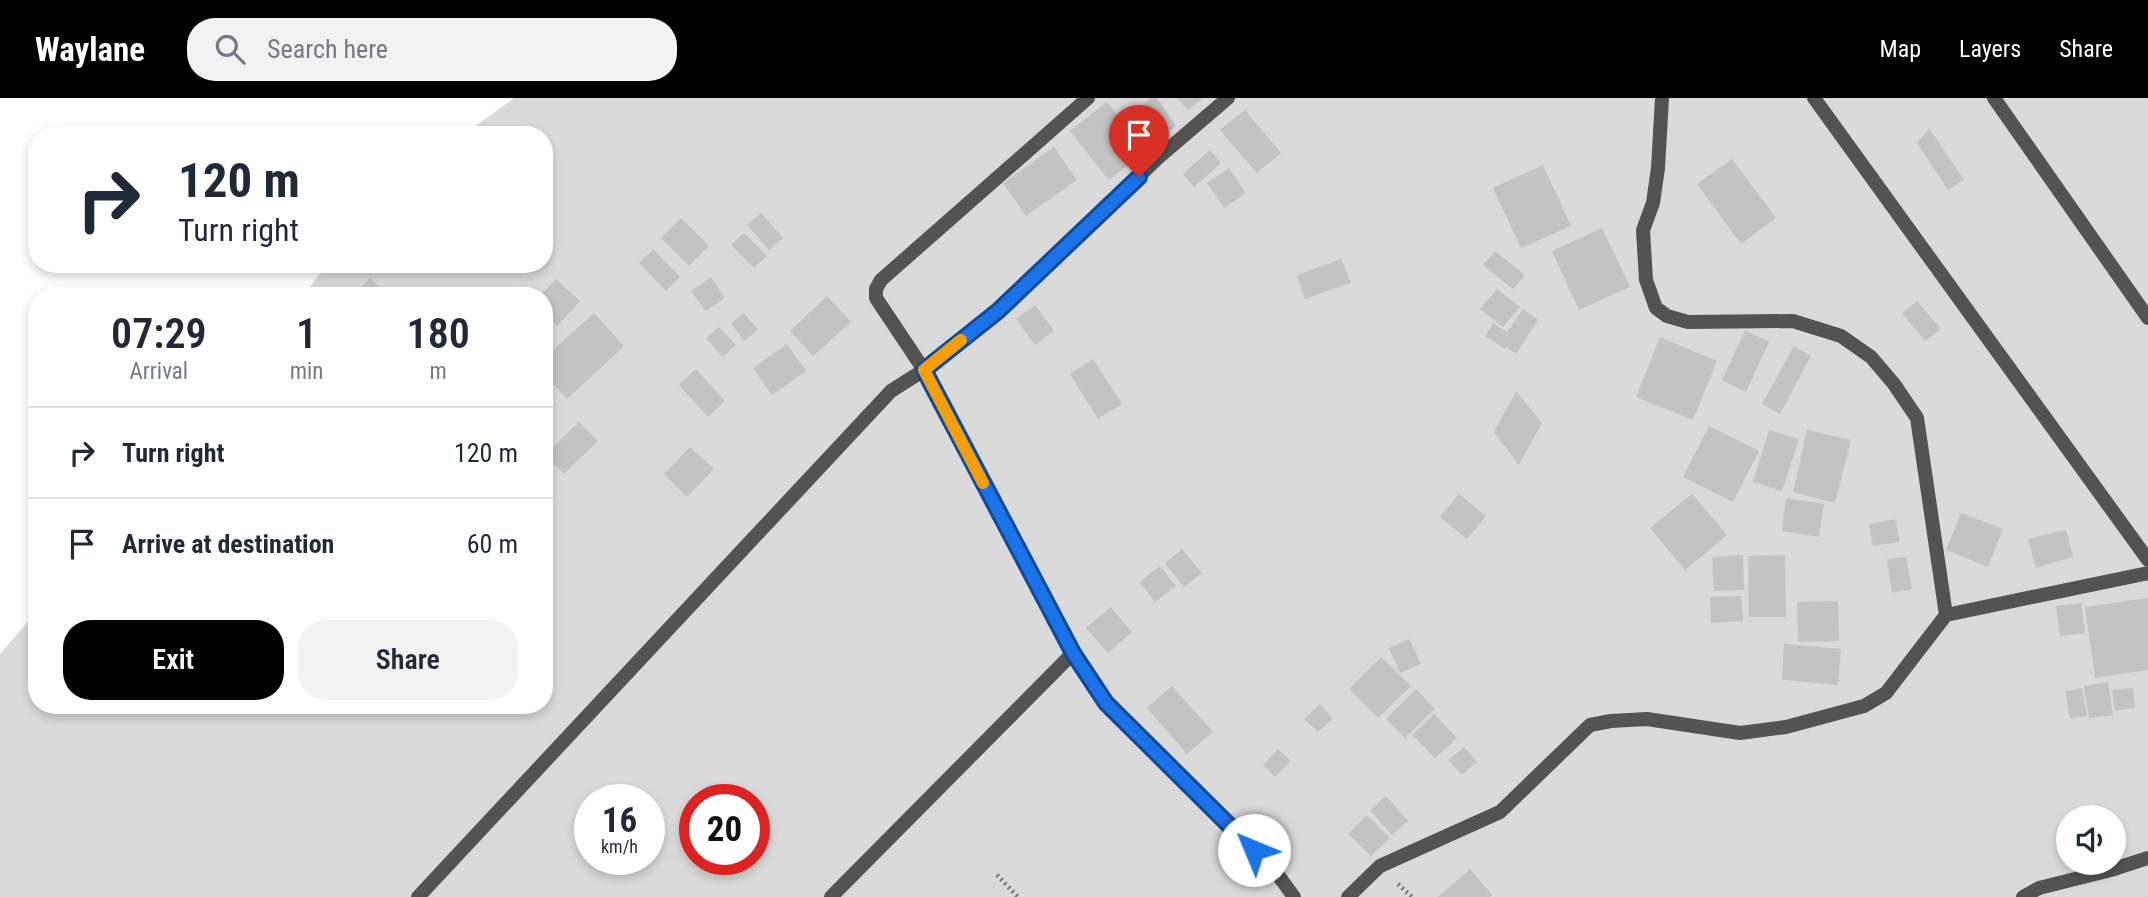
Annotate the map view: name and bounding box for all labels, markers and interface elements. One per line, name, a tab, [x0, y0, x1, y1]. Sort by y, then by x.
search box	[187, 18, 677, 81]
text: Waylane	[35, 30, 145, 69]
icon: search	[211, 30, 249, 68]
text: Search here	[267, 34, 388, 64]
text: Map	[1880, 35, 1921, 63]
text: Layers	[1959, 35, 2021, 63]
text: Share	[2059, 35, 2113, 63]
pin	[1109, 105, 1169, 177]
icon: arrive	[1120, 116, 1158, 154]
text: 120 m	[178, 152, 300, 209]
icon: right	[63, 154, 154, 245]
text: Turn right	[178, 211, 299, 249]
text: 07:29	[111, 309, 207, 358]
text: 1	[296, 309, 317, 358]
text: 180	[407, 309, 470, 358]
text: Arrival	[130, 358, 188, 385]
text: min	[290, 358, 323, 385]
text: m	[430, 358, 447, 385]
icon: right	[63, 434, 101, 472]
text: Turn right	[122, 438, 224, 468]
text: 120 m	[454, 438, 518, 468]
icon: arrive	[63, 525, 101, 563]
text: Arrive at destination	[122, 529, 334, 559]
text: 60 m	[467, 529, 518, 559]
button: Exit	[63, 620, 284, 700]
button: Share	[298, 620, 518, 700]
speed limit sign: 20	[679, 784, 770, 875]
text: 16	[602, 800, 637, 841]
map controls	[2056, 805, 2126, 875]
button: sound	[2056, 805, 2126, 875]
position arrow	[1217, 813, 1291, 887]
text: km/h	[601, 836, 638, 857]

